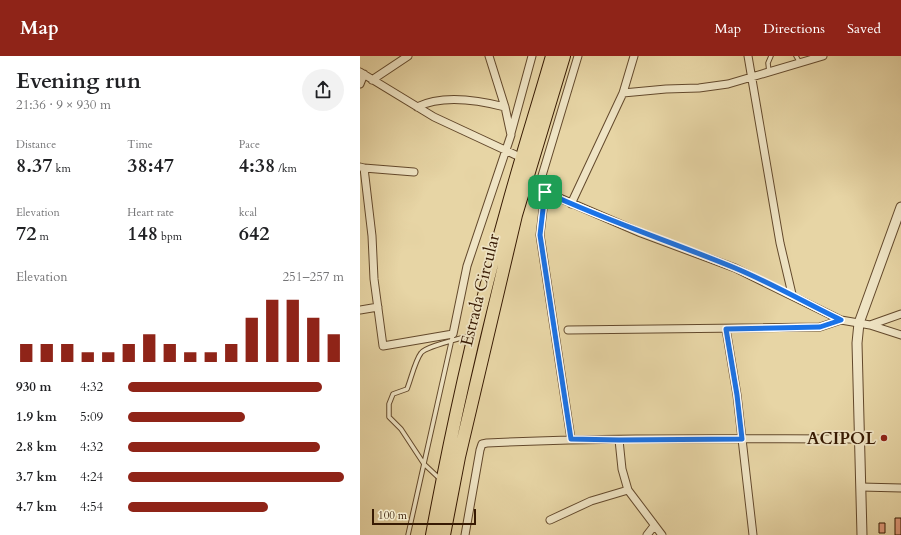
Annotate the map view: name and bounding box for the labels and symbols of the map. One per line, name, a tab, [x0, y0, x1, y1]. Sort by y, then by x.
pin	[528, 175, 562, 209]
street label: Estrada Circular	[455, 231, 505, 349]
place label: ACIPOL	[807, 427, 876, 450]
marker: ACIPOL	[879, 433, 889, 443]
scale bar	[372, 507, 476, 526]

